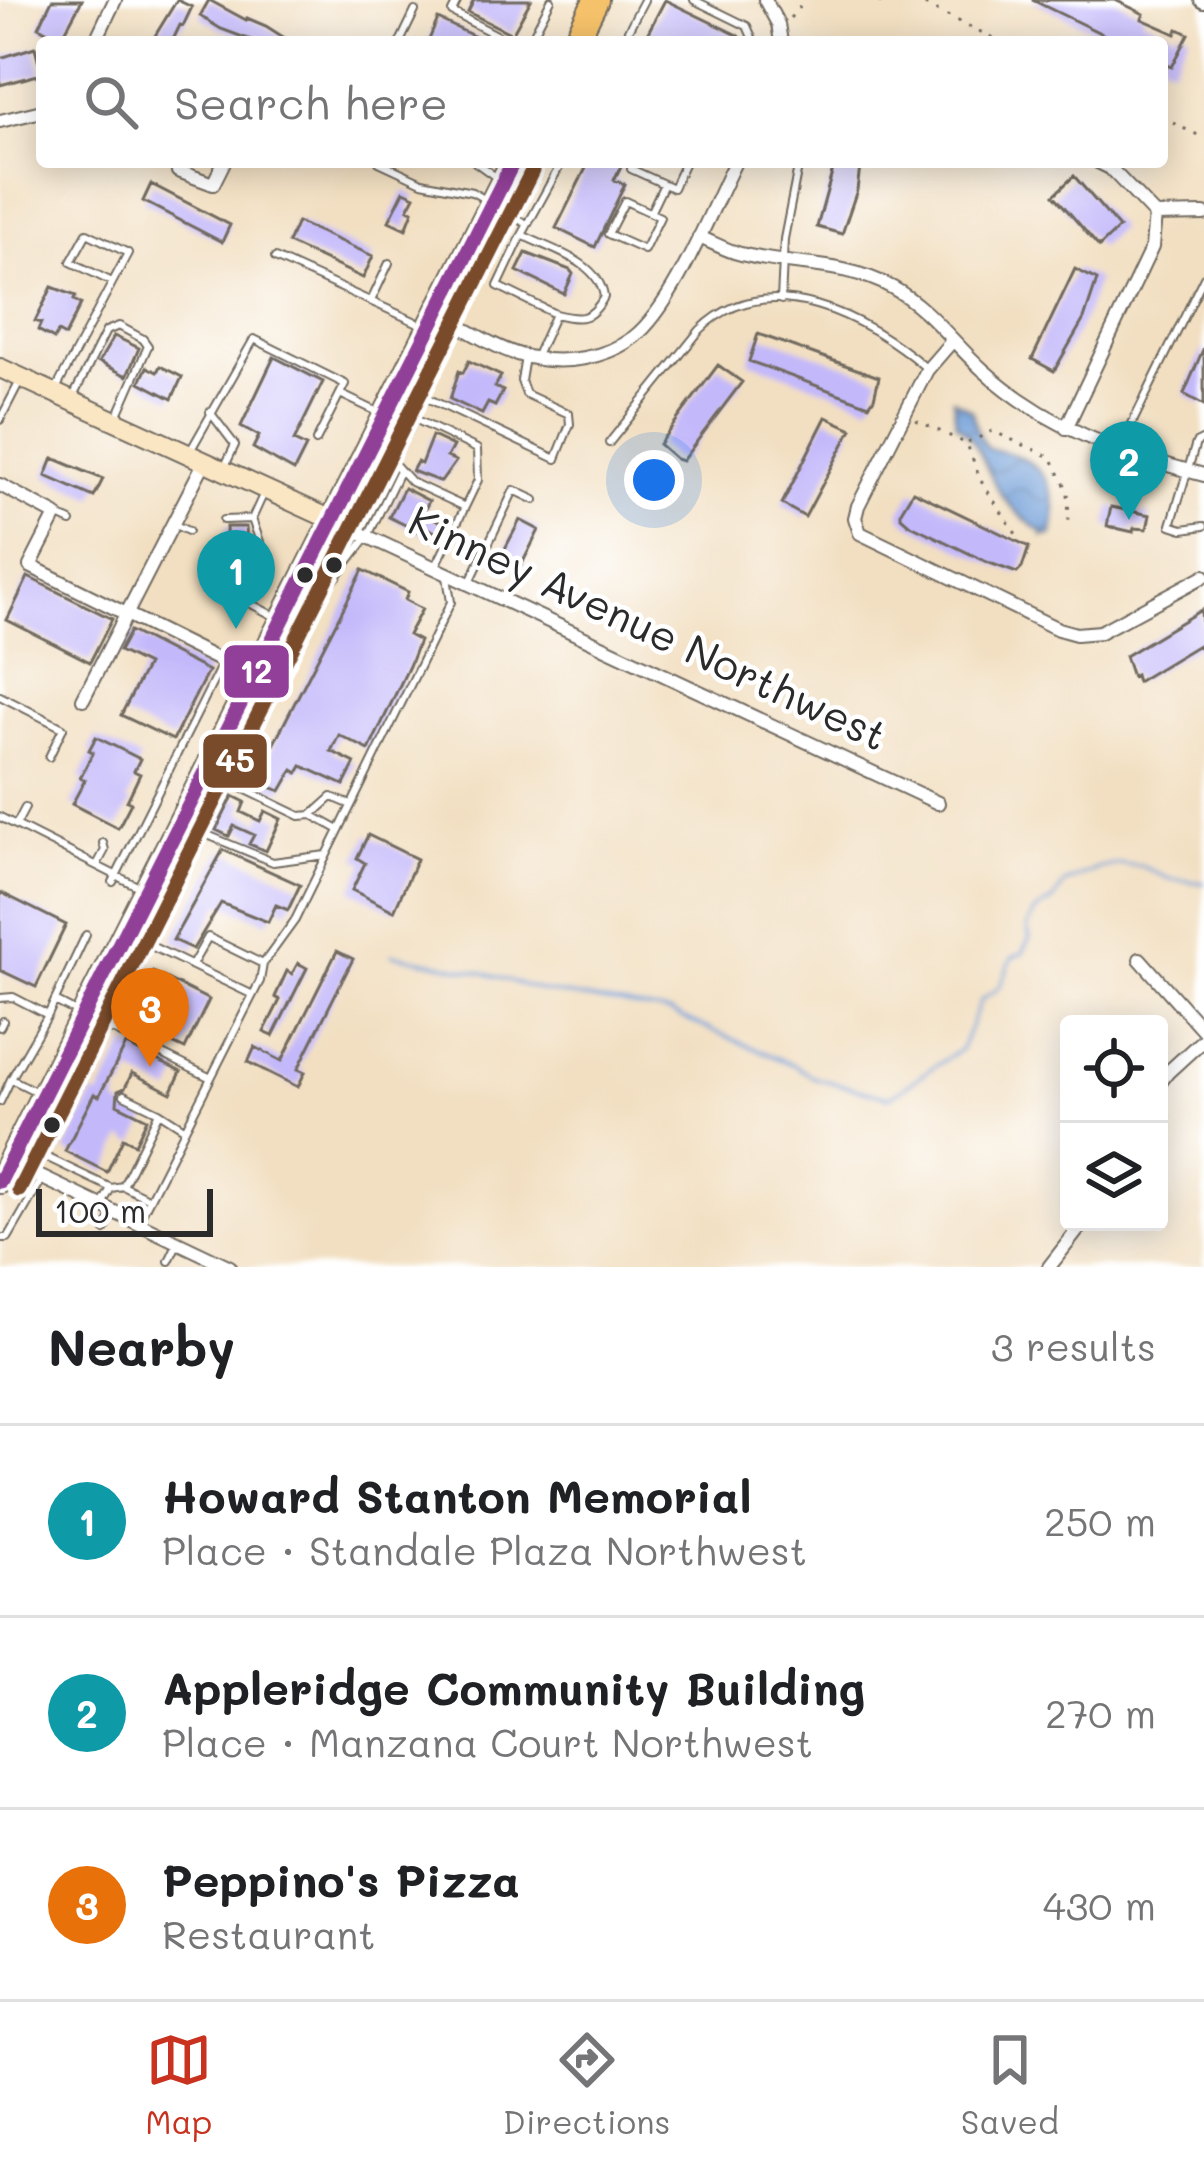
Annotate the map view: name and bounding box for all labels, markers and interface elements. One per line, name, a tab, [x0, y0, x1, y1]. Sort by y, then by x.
search box	[36, 36, 1168, 168]
icon: search	[78, 69, 144, 135]
text: Search here	[174, 73, 448, 131]
pin: 2	[1090, 421, 1168, 520]
your location	[624, 450, 684, 510]
street label: Kinney Avenue Northwest	[401, 491, 897, 762]
pin: 1	[197, 530, 275, 629]
unlabelled marker	[323, 554, 345, 576]
unlabelled marker	[294, 564, 316, 586]
line badge: 12	[222, 643, 291, 700]
text: 12	[239, 648, 273, 691]
line badge: 45	[201, 732, 269, 790]
text: 45	[215, 737, 255, 780]
pin: 3	[111, 968, 189, 1067]
map controls	[1060, 1015, 1168, 1231]
button: locate	[1060, 1015, 1168, 1123]
unlabelled marker	[41, 1114, 63, 1136]
button: layers	[1060, 1123, 1168, 1231]
scale bar	[36, 1183, 213, 1236]
text: 100 m	[54, 1188, 146, 1231]
text: Nearby	[48, 1312, 235, 1379]
text: 3 results	[991, 1320, 1156, 1371]
text: Howard Stanton Memorial	[162, 1466, 752, 1524]
text: 1	[78, 1495, 96, 1546]
text: 250 m	[1044, 1495, 1156, 1546]
text: Place · Standale Plaza Northwest	[162, 1524, 807, 1575]
text: Appleridge Community Building	[162, 1658, 865, 1716]
text: 2	[76, 1687, 98, 1738]
text: 270 m	[1045, 1687, 1156, 1738]
text: Place · Manzana Court Northwest	[162, 1716, 813, 1767]
text: Peppino's Pizza	[162, 1850, 520, 1908]
text: 3	[75, 1879, 99, 1930]
text: 430 m	[1043, 1879, 1156, 1930]
text: Restaurant	[162, 1908, 376, 1959]
tab: Map	[145, 2027, 212, 2142]
tab: Directions	[503, 2027, 670, 2142]
tab: Saved	[961, 2027, 1059, 2142]

